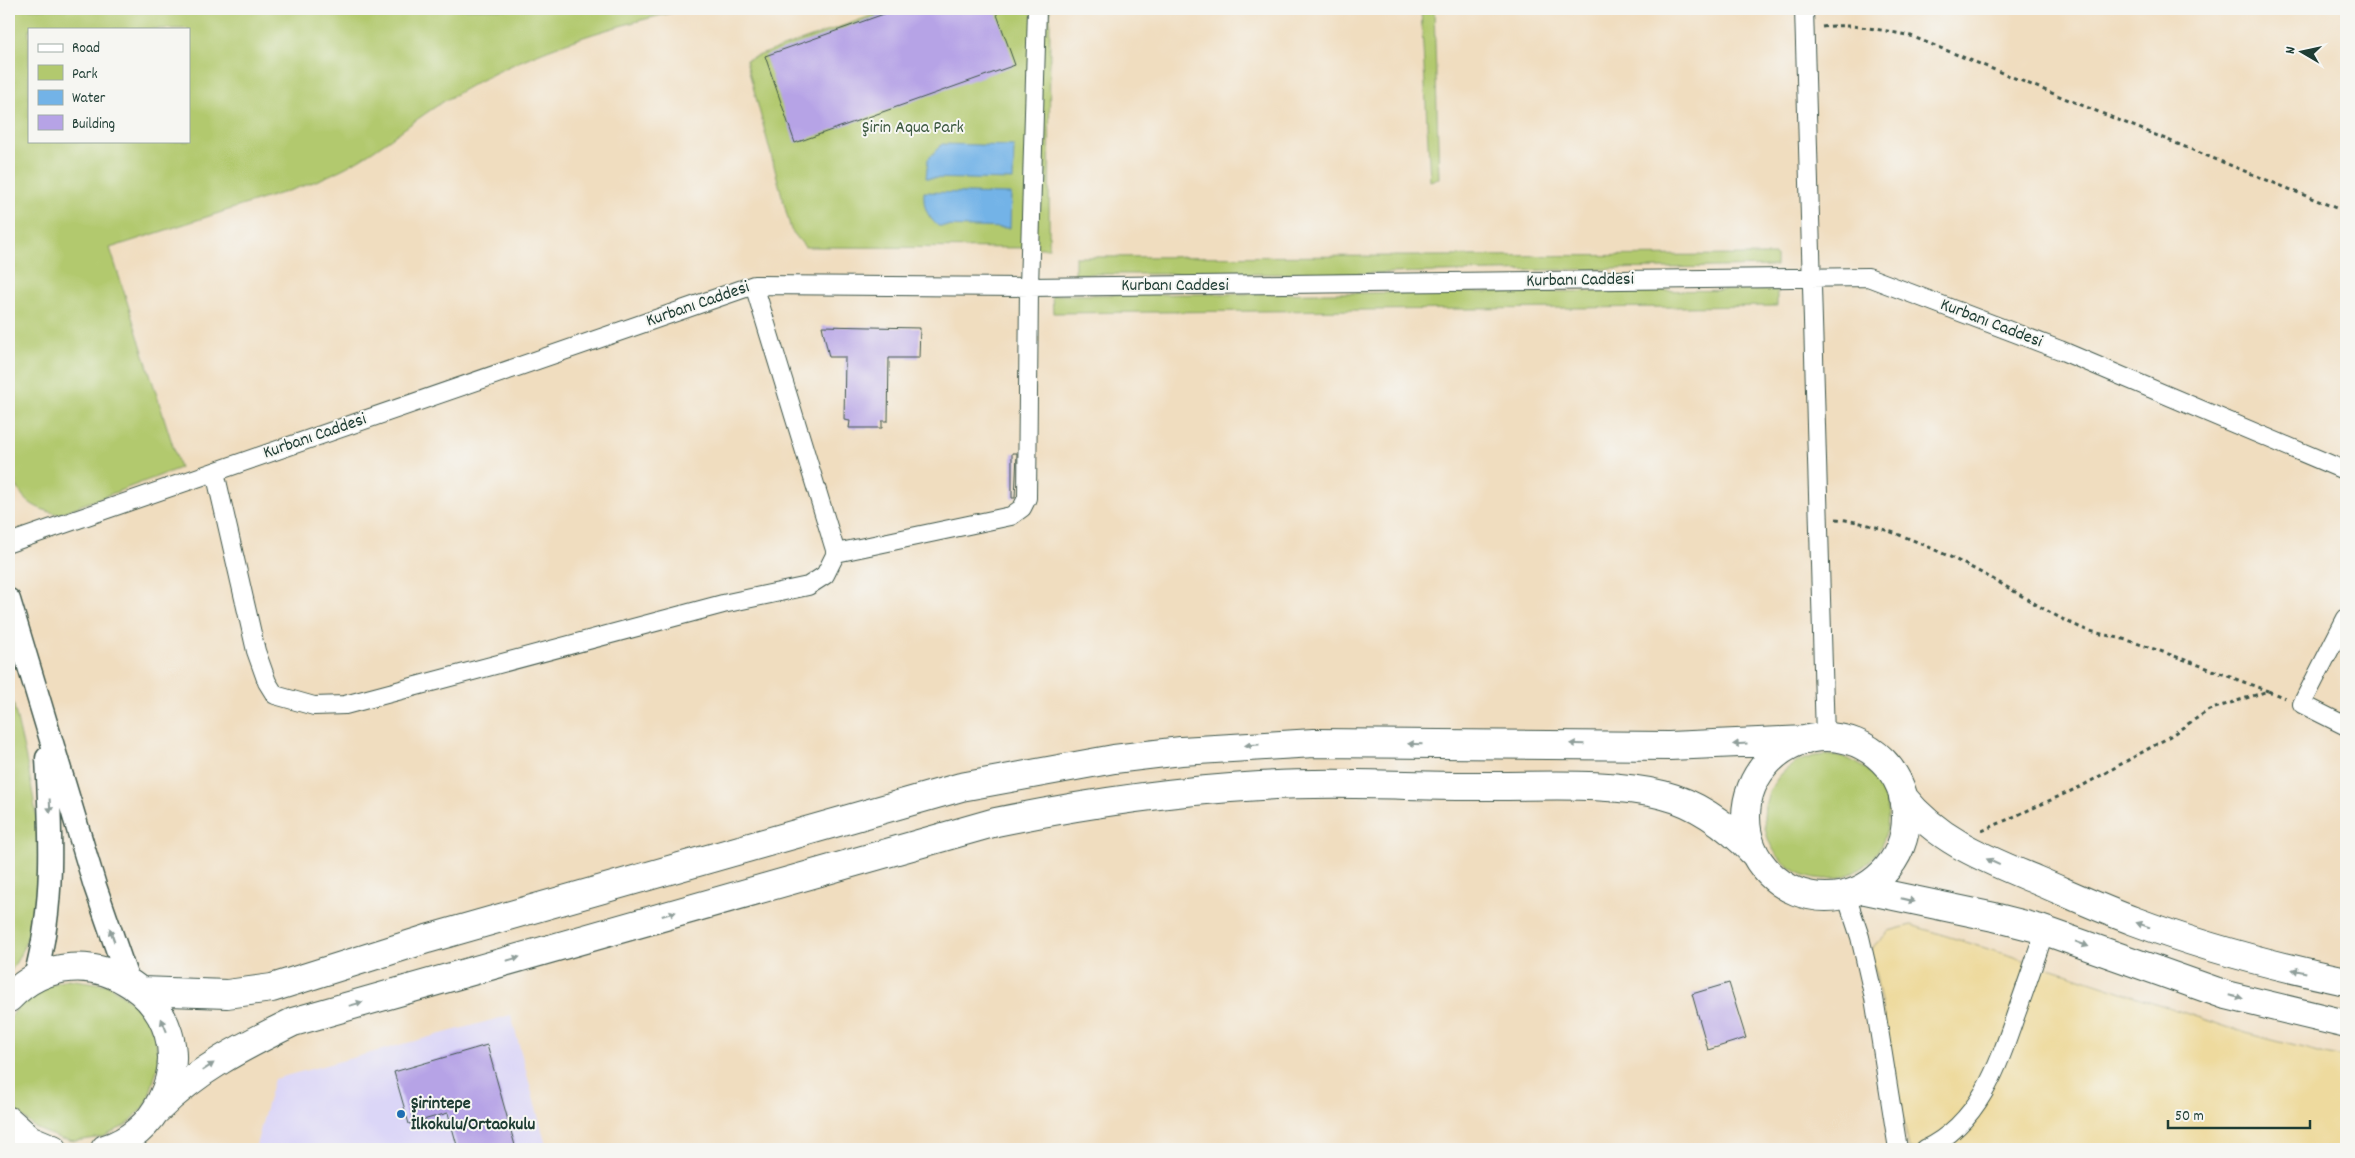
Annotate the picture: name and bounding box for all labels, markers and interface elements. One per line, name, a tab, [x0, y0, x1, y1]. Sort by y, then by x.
legend	[28, 28, 190, 142]
north arrow	[2278, 28, 2328, 78]
text: Road	[72, 38, 100, 60]
text: N	[2281, 45, 2302, 55]
text: Park	[72, 64, 98, 86]
text: Water	[72, 88, 106, 110]
text: Building	[72, 114, 115, 136]
park label: Şirin Aqua Park	[862, 116, 964, 141]
street label: Kurbanı Caddesi	[1526, 268, 1634, 294]
street label: Kurbanı Caddesi	[1121, 274, 1229, 299]
street label: Kurbanı Caddesi	[643, 276, 753, 334]
street label: Kurbanı Caddesi	[1936, 293, 2046, 355]
street label: Kurbanı Caddesi	[260, 408, 370, 466]
one-way arrow	[1406, 740, 1422, 748]
one-way arrow	[1569, 740, 1585, 748]
one-way arrow	[1731, 740, 1747, 748]
one-way arrow	[1244, 742, 1260, 750]
one-way arrow	[46, 798, 54, 814]
one-way arrow	[1986, 857, 2000, 865]
one-way arrow	[1901, 896, 1916, 904]
one-way arrow	[661, 910, 676, 918]
one-way arrow	[2135, 920, 2150, 928]
one-way arrow	[108, 927, 116, 942]
one-way arrow	[2075, 941, 2090, 948]
one-way arrow	[505, 955, 520, 963]
one-way arrow	[2291, 967, 2306, 975]
one-way arrow	[2228, 993, 2244, 1001]
one-way arrow	[349, 1000, 364, 1008]
one-way arrow	[160, 1017, 168, 1032]
one-way arrow	[201, 1062, 214, 1072]
place label: Şirintepe İlkokulu/Ortaokulu	[411, 1092, 536, 1138]
scale bar	[2168, 1098, 2310, 1130]
text: 50 m	[2175, 1106, 2204, 1128]
marker: Şirintepe İlkokulu/Ortaokulu	[395, 1108, 407, 1120]

